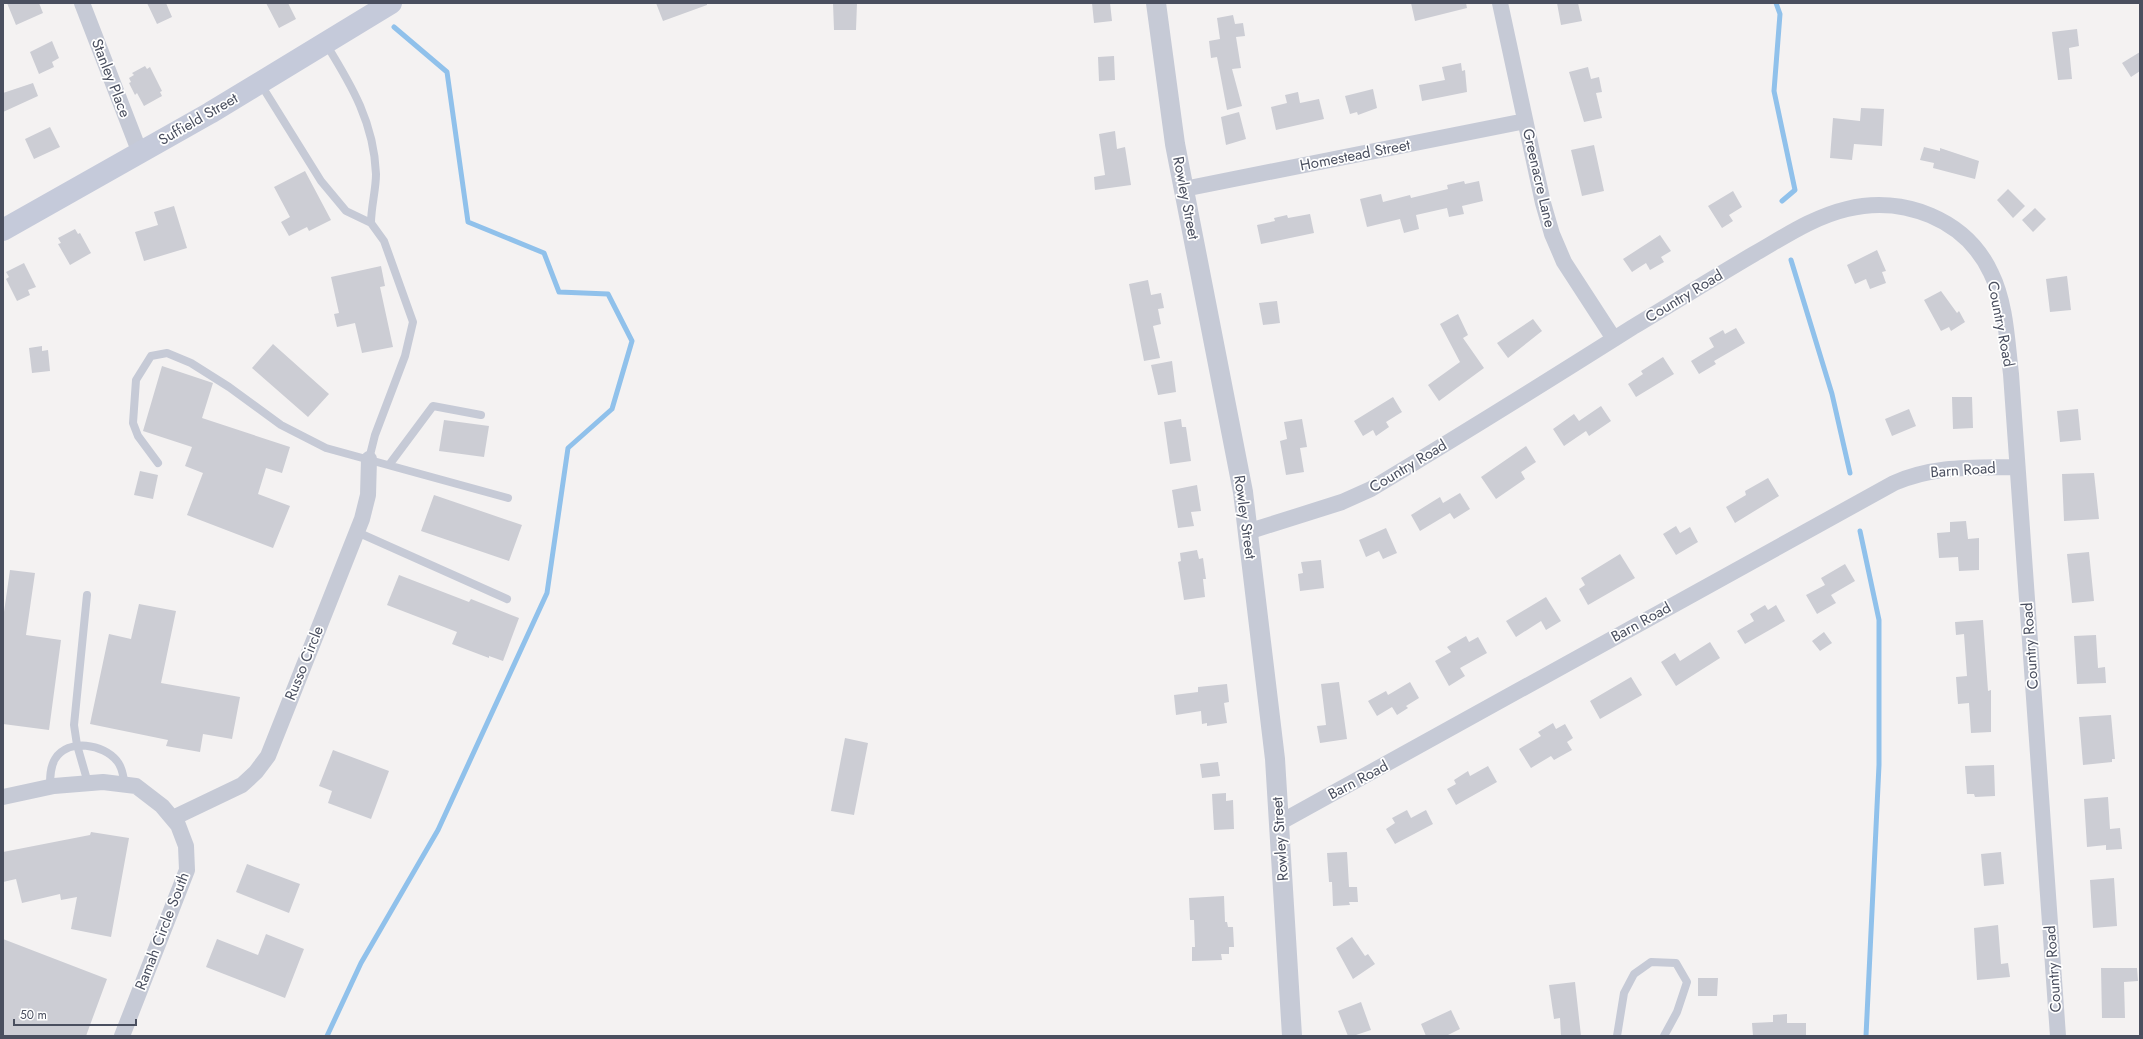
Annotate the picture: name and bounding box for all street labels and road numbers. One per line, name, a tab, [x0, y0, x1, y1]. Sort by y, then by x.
street label: Stanley Place	[86, 35, 136, 121]
street label: Suffield Street	[154, 87, 242, 151]
street label: Greenacre Lane	[1517, 126, 1561, 230]
street label: Homestead Street	[1298, 133, 1412, 176]
street label: Rowley Street	[1167, 154, 1205, 242]
street label: Country Road	[1641, 264, 1727, 328]
street label: Country Road	[1982, 279, 2020, 369]
street label: Country Road	[1365, 434, 1451, 498]
street label: Barn Road	[1930, 457, 1996, 483]
street label: Rowley Street	[1228, 474, 1262, 561]
street label: Barn Road	[1607, 597, 1675, 647]
street label: Country Road	[2016, 602, 2044, 690]
street label: Russo Circle	[279, 622, 329, 704]
street label: Barn Road	[1324, 755, 1392, 805]
street label: Rowley Street	[1266, 796, 1294, 882]
street label: Ramah Circle South	[129, 869, 195, 993]
street label: Country Road	[2039, 925, 2067, 1013]

